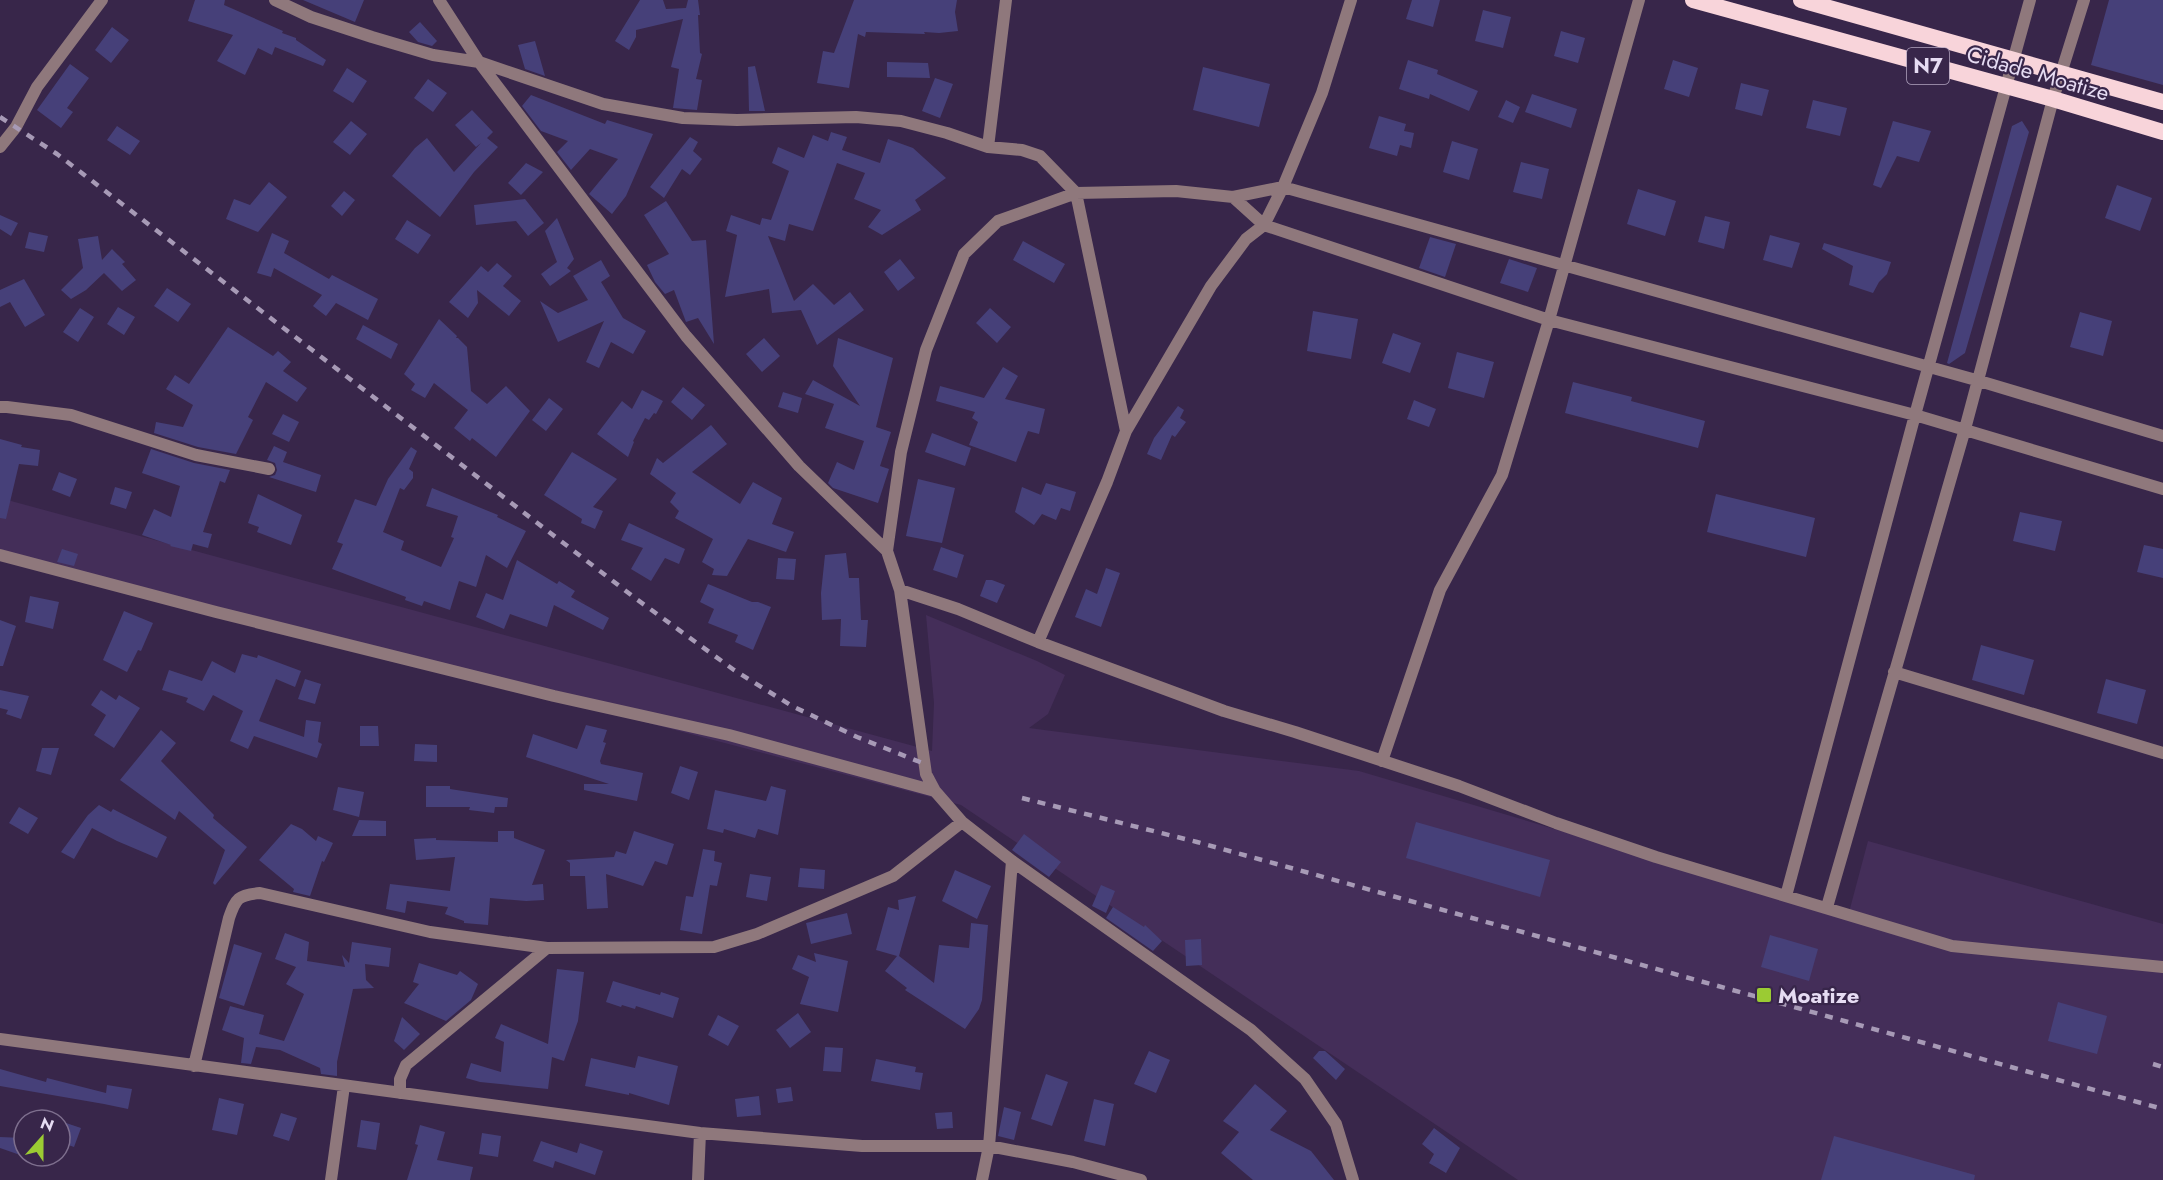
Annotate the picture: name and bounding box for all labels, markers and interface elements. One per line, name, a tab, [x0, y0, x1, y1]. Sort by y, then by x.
street label: Cidade Moatize	[1963, 37, 2113, 109]
road number: N7	[1907, 48, 1949, 84]
place label: Moatize	[1778, 979, 1859, 1011]
marker: Moatize	[1755, 986, 1773, 1004]
north arrow	[12, 1108, 72, 1168]
text: N	[37, 1111, 57, 1137]

